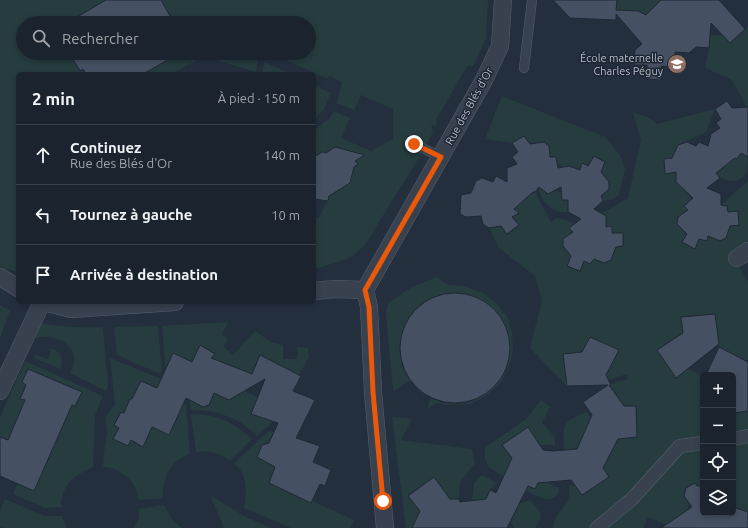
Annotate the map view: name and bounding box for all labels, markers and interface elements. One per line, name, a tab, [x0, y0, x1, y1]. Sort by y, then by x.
search box	[16, 16, 316, 60]
icon: search	[30, 27, 52, 49]
text: Rechercher	[62, 30, 139, 47]
place label: École maternelle Charles Péguy	[580, 51, 664, 77]
school or university icon: École maternelle Charles Péguy	[666, 53, 688, 75]
street label: Rue des Blés d'Or	[443, 65, 496, 147]
text: 2 min	[32, 89, 75, 108]
text: À pied · 150 m	[218, 91, 300, 105]
route end	[405, 135, 423, 153]
text: Continuez	[70, 139, 141, 156]
icon: ahead	[32, 144, 54, 166]
text: 140 m	[264, 148, 300, 162]
text: Rue des Blés d'Or	[70, 156, 172, 170]
icon: left	[32, 204, 54, 226]
text: Tournez à gauche	[70, 206, 193, 223]
text: 10 m	[271, 208, 300, 222]
icon: arrive	[32, 264, 54, 286]
text: Arrivée à destination	[70, 266, 218, 283]
map controls	[700, 372, 736, 516]
button: +	[700, 372, 736, 408]
button: −	[700, 408, 736, 444]
button: locate	[700, 444, 736, 480]
button: layers	[700, 480, 736, 516]
route start	[374, 492, 392, 510]

